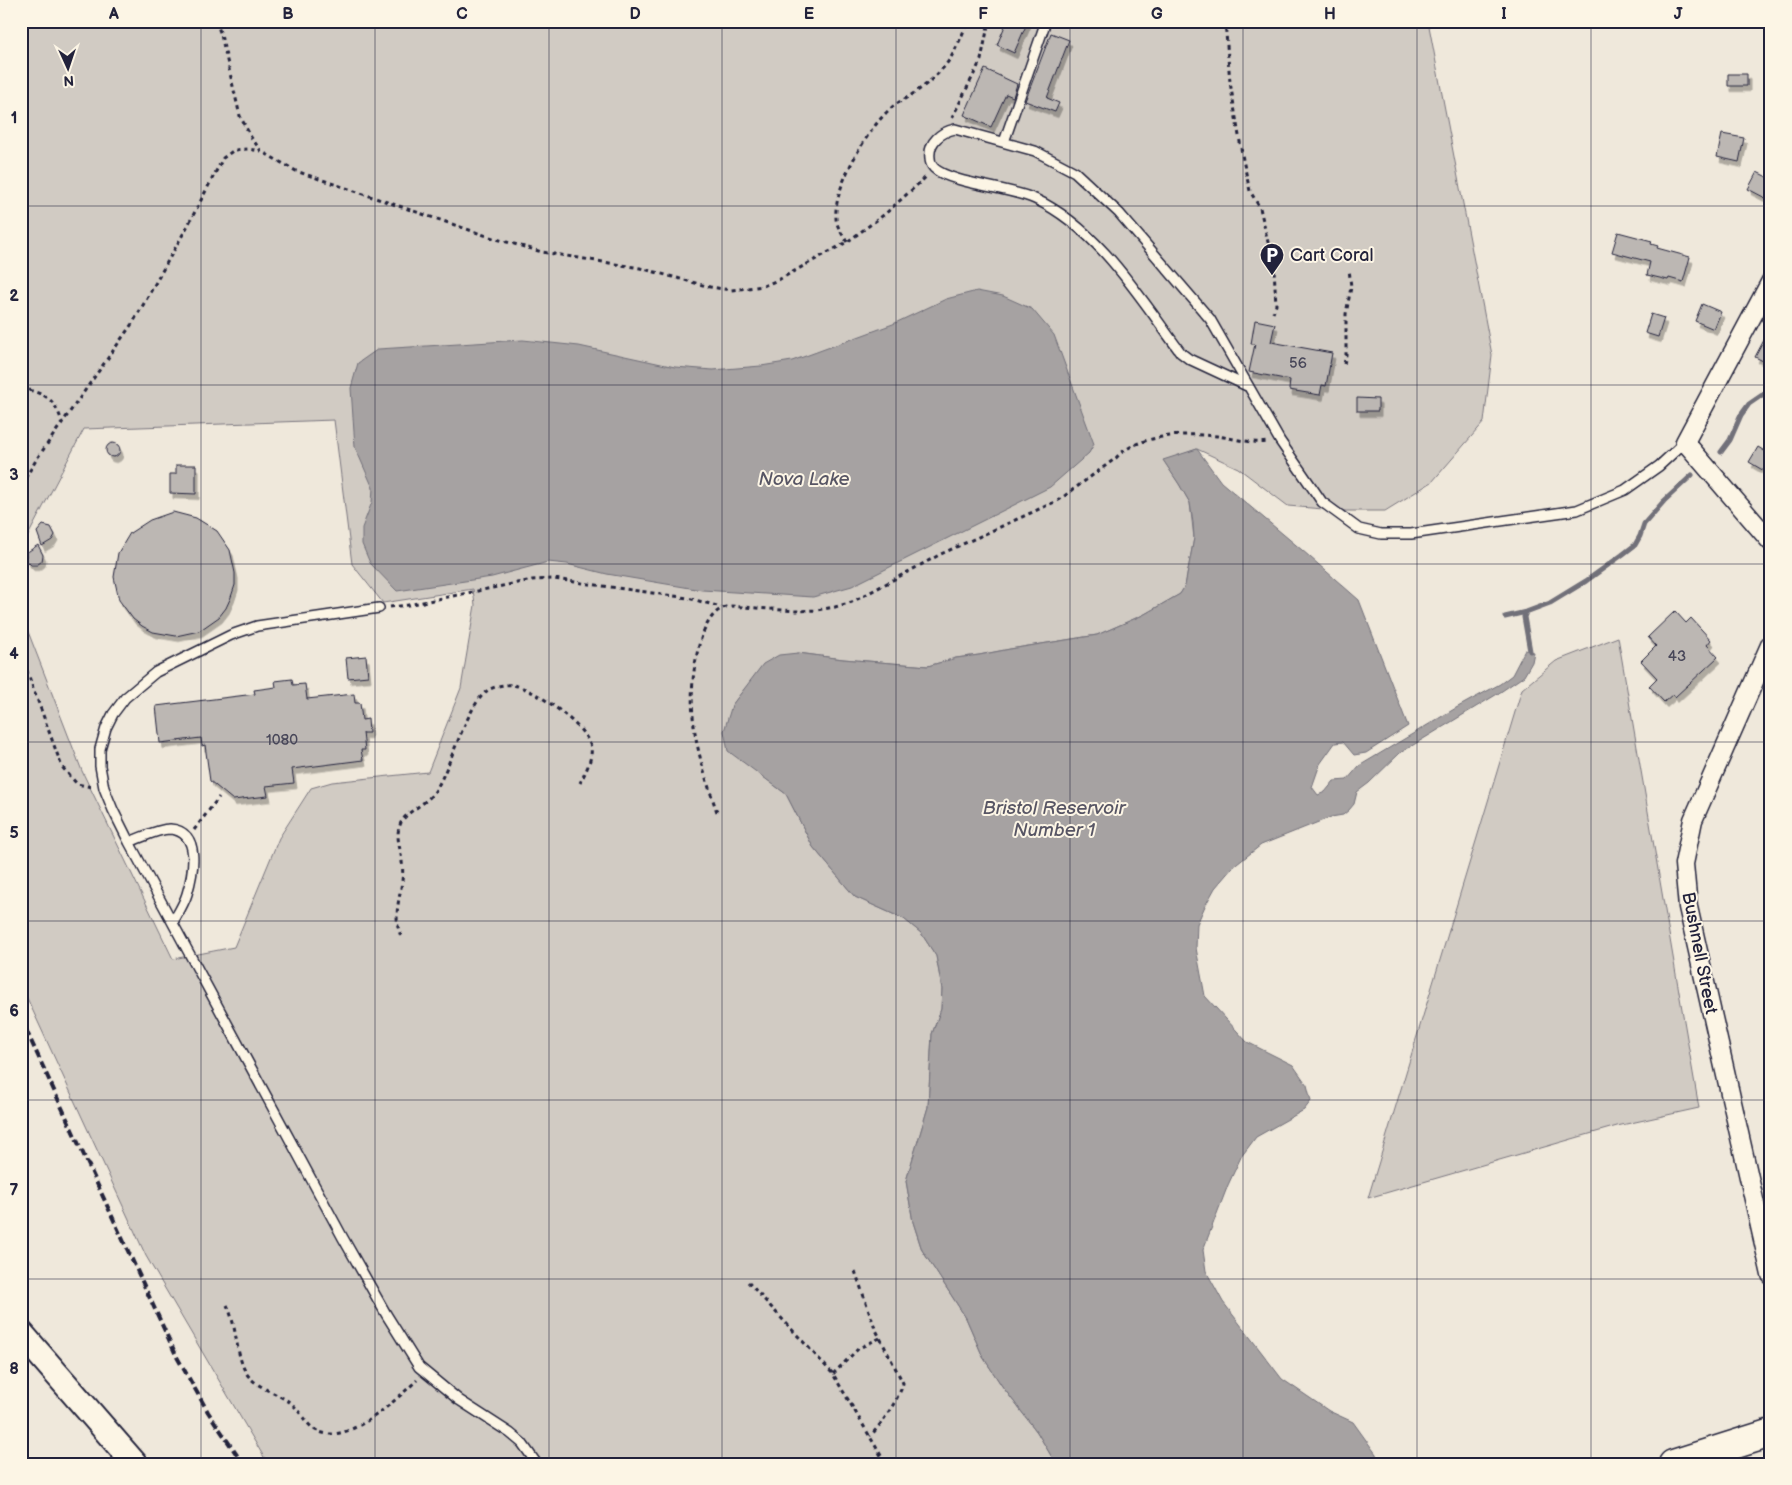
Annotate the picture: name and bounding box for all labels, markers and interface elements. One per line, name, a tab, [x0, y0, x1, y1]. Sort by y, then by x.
text: A	[108, 5, 119, 24]
text: B	[282, 5, 294, 24]
text: C	[456, 5, 468, 24]
text: D	[629, 5, 641, 24]
text: E	[804, 5, 814, 24]
text: F	[978, 5, 988, 24]
text: G	[1151, 5, 1163, 24]
text: H	[1324, 5, 1336, 24]
text: I	[1501, 5, 1507, 24]
text: J	[1674, 5, 1683, 24]
north arrow	[42, 42, 92, 92]
text: N	[63, 72, 74, 89]
text: 1	[11, 109, 17, 128]
parking icon: Cart Coral	[1259, 242, 1285, 276]
place label: Cart Coral	[1290, 245, 1373, 266]
text: 2	[9, 287, 19, 306]
house number: 56	[1289, 354, 1307, 373]
text: 3	[9, 466, 19, 485]
water label: Nova Lake	[759, 468, 849, 491]
text: 4	[9, 645, 19, 664]
house number: 43	[1668, 647, 1686, 666]
house number: 1080	[266, 731, 298, 750]
water label: Bristol Reservoir Number 1	[983, 797, 1126, 842]
text: 5	[9, 824, 19, 843]
street label: Bushnell Street	[1677, 890, 1722, 1016]
text: 6	[9, 1002, 19, 1021]
text: 7	[10, 1181, 19, 1200]
text: 8	[9, 1360, 19, 1379]

